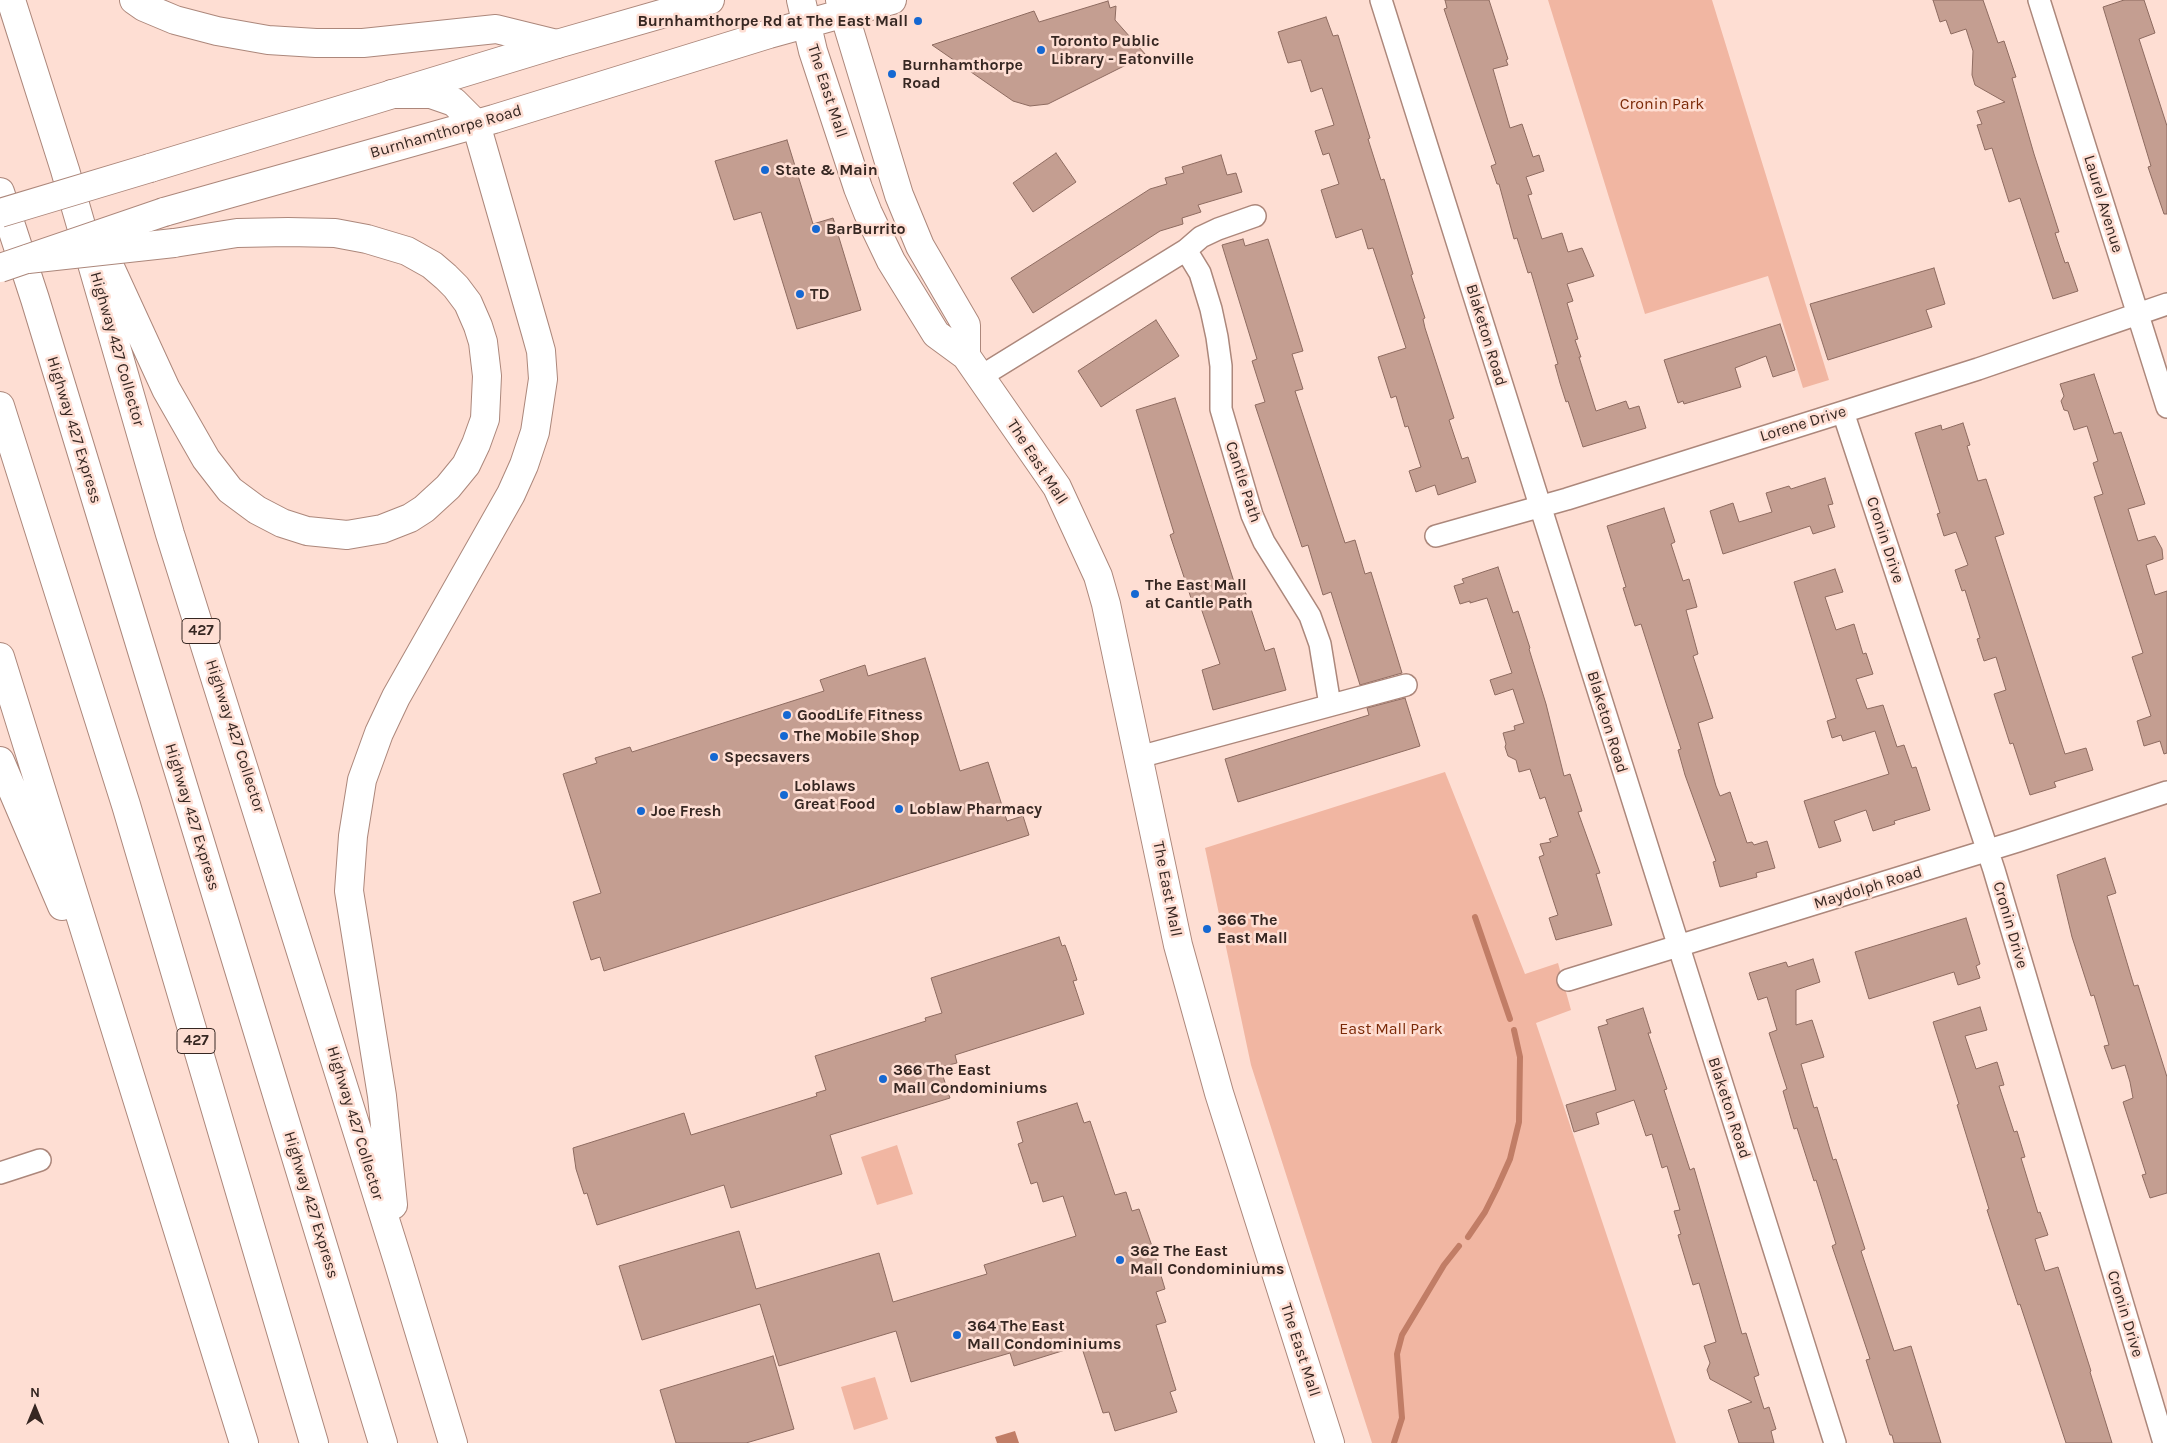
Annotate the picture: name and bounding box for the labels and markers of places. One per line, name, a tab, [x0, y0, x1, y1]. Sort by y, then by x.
place label: Burnhamthorpe Rd at The East Mall	[637, 11, 908, 31]
marker: Burnhamthorpe Rd at The East Mall	[912, 15, 924, 27]
place label: Toronto Public Library - Eatonville	[1051, 31, 1194, 69]
marker: Toronto Public Library - Eatonville	[1035, 44, 1047, 56]
place label: Burnhamthorpe Road	[902, 55, 1023, 93]
marker: Burnhamthorpe Road	[886, 68, 898, 80]
place label: State & Main	[775, 160, 878, 180]
marker: State & Main	[759, 164, 771, 176]
place label: BarBurrito	[826, 219, 906, 239]
marker: BarBurrito	[810, 223, 822, 235]
place label: TD	[810, 284, 829, 304]
marker: TD	[794, 288, 806, 300]
place label: The East Mall at Cantle Path	[1145, 575, 1253, 613]
marker: The East Mall at Cantle Path	[1129, 588, 1141, 600]
place label: GoodLife Fitness	[797, 705, 923, 725]
marker: GoodLife Fitness	[781, 709, 793, 721]
place label: The Mobile Shop	[794, 726, 920, 746]
marker: The Mobile Shop	[778, 730, 790, 742]
place label: Specsavers	[724, 747, 810, 767]
marker: Specsavers	[708, 751, 720, 763]
place label: Loblaws Great Food	[794, 776, 875, 814]
marker: Loblaws Great Food	[778, 789, 790, 801]
place label: Loblaw Pharmacy	[909, 799, 1042, 819]
place label: Joe Fresh	[651, 801, 722, 821]
marker: Loblaw Pharmacy	[893, 803, 905, 815]
marker: Joe Fresh	[635, 805, 647, 817]
place label: 366 The East Mall	[1217, 910, 1288, 948]
marker: 366 The East Mall	[1201, 923, 1213, 935]
place label: 366 The East Mall Condominiums	[893, 1060, 1047, 1098]
marker: 366 The East Mall Condominiums	[877, 1073, 889, 1085]
place label: 362 The East Mall Condominiums	[1130, 1241, 1284, 1279]
marker: 362 The East Mall Condominiums	[1114, 1254, 1126, 1266]
place label: 364 The East Mall Condominiums	[967, 1316, 1121, 1354]
marker: 364 The East Mall Condominiums	[951, 1329, 963, 1341]

